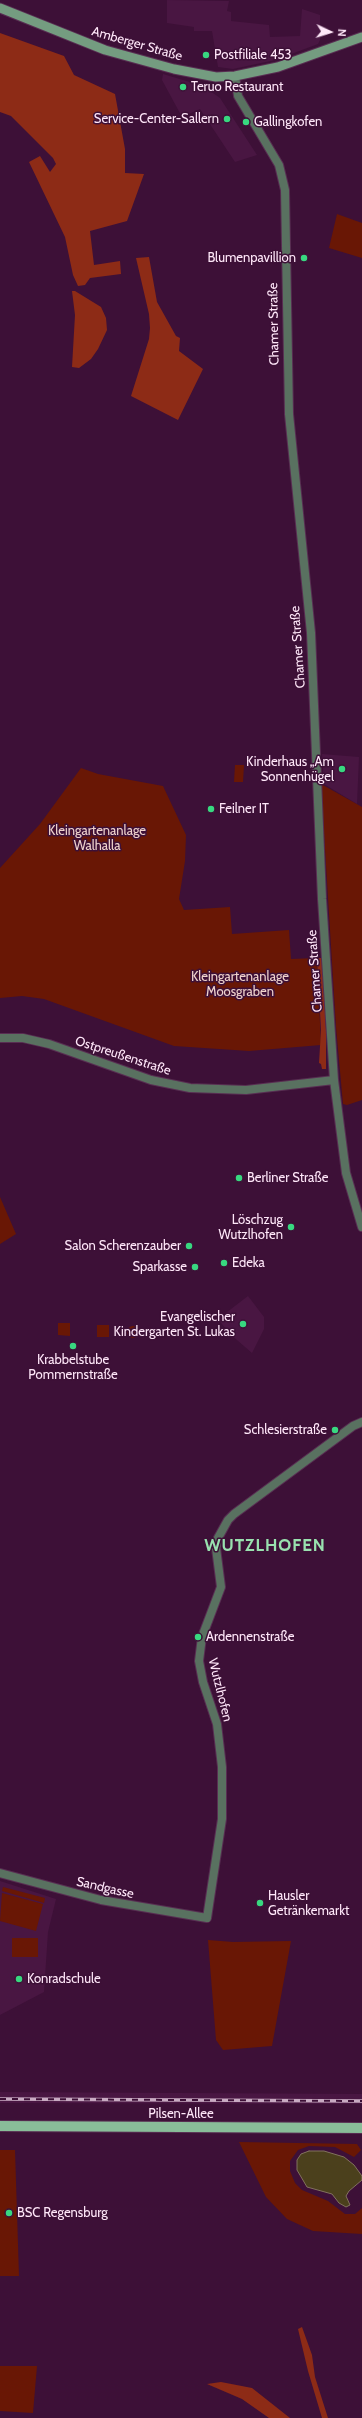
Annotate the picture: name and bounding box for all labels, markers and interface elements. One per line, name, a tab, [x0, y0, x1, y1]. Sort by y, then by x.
north arrow	[310, 12, 350, 52]
street label: Amberger Straße	[90, 24, 184, 64]
text: N	[335, 28, 349, 37]
place label: Postfiliale 453	[214, 47, 291, 63]
marker: Postfiliale 453	[201, 50, 211, 60]
place label: Teruo Restaurant	[191, 79, 283, 95]
marker: Teruo Restaurant	[178, 82, 188, 92]
place label: Service-Center-Sallern	[94, 111, 219, 127]
marker: Service-Center-Sallern	[222, 114, 232, 124]
place label: Gallingkofen	[254, 114, 322, 130]
marker: Gallingkofen	[241, 117, 251, 127]
place label: Blumenpavillion	[207, 250, 296, 266]
marker: Blumenpavillion	[299, 253, 309, 263]
street label: Chamer Straße	[265, 283, 283, 365]
street label: Chamer Straße	[287, 605, 309, 689]
place label: Kinderhaus „Am Sonnenhügel	[246, 754, 334, 785]
marker: Kinderhaus „Am Sonnenhügel	[337, 764, 347, 774]
place label: Feilner IT	[219, 801, 269, 817]
marker: Feilner IT	[206, 804, 216, 814]
park label: Kleingartenanlage Walhalla	[48, 823, 146, 854]
street label: Chamer Straße	[304, 929, 326, 1013]
park label: Kleingartenanlage Moosgraben	[191, 969, 289, 1000]
street label: Ostpreußenstraße	[73, 1033, 173, 1079]
place label: Berliner Straße	[247, 1170, 328, 1186]
marker: Berliner Straße	[234, 1173, 244, 1183]
place label: Löschzug Wutzlhofen	[218, 1212, 283, 1243]
marker: Löschzug Wutzlhofen	[286, 1222, 296, 1232]
place label: Salon Scherenzauber	[65, 1238, 181, 1254]
marker: Salon Scherenzauber	[184, 1241, 194, 1251]
place label: Edeka	[232, 1255, 265, 1271]
marker: Edeka	[219, 1258, 229, 1268]
place label: Sparkasse	[132, 1259, 187, 1275]
marker: Sparkasse	[190, 1262, 200, 1272]
place label: Evangelischer Kindergarten St. Lukas	[113, 1309, 235, 1340]
marker: Evangelischer Kindergarten St. Lukas	[238, 1319, 248, 1329]
marker: Krabbelstube Pommernstraße	[68, 1341, 78, 1351]
place label: Krabbelstube Pommernstraße	[28, 1352, 118, 1383]
place label: Schlesierstraße	[244, 1422, 327, 1438]
marker: Schlesierstraße	[330, 1425, 340, 1435]
district label: WUTZLHOFEN	[204, 1536, 326, 1556]
place label: Ardennenstraße	[206, 1629, 294, 1645]
marker: Ardennenstraße	[193, 1632, 203, 1642]
street label: Wutzlhofen	[205, 1657, 235, 1723]
street label: Sandgasse	[75, 1874, 135, 1902]
place label: Hausler Getränkemarkt	[268, 1888, 349, 1919]
marker: Hausler Getränkemarkt	[255, 1898, 265, 1908]
place label: Konradschule	[27, 1971, 101, 1987]
marker: Konradschule	[14, 1974, 24, 1984]
street label: Pilsen-Allee	[148, 2106, 214, 2122]
place label: BSC Regensburg	[17, 2205, 108, 2221]
marker: BSC Regensburg	[4, 2208, 14, 2218]

